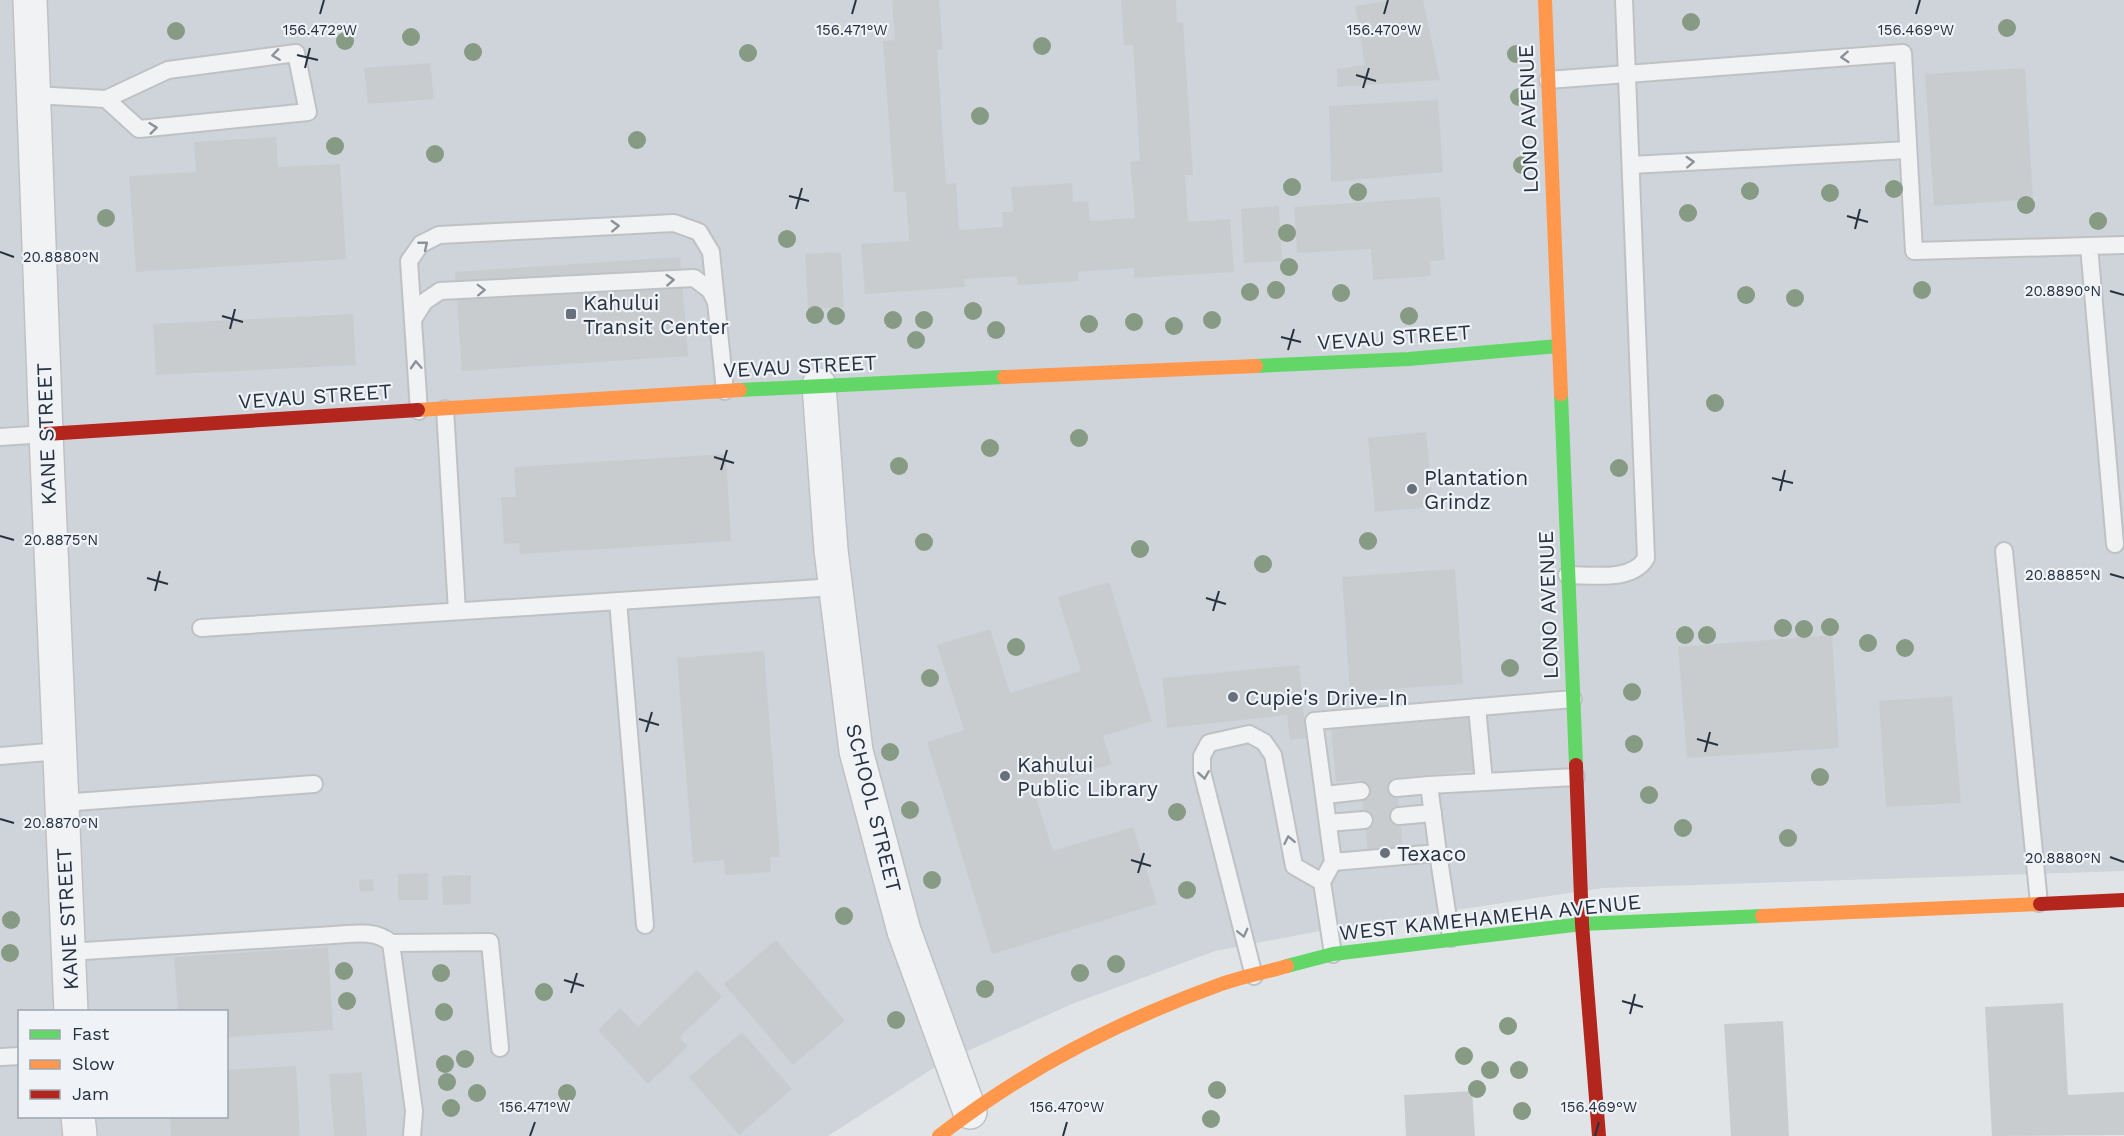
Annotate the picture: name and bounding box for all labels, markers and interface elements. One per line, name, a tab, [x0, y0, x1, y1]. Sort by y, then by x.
text: 156.472°W	[283, 21, 357, 39]
text: 156.471°W	[816, 21, 888, 39]
text: 156.470°W	[1347, 21, 1421, 39]
text: 156.469°W	[1878, 21, 1954, 39]
street label: LONO AVENUE	[1513, 44, 1543, 194]
one-way arrow	[271, 49, 280, 61]
one-way arrow	[1840, 50, 1849, 63]
one-way arrow	[148, 122, 158, 135]
one-way arrow	[1685, 155, 1694, 168]
one-way arrow	[611, 220, 620, 233]
one-way arrow	[417, 242, 428, 253]
text: 20.8880°N	[23, 248, 99, 266]
one-way arrow	[665, 274, 674, 287]
text: 20.8890°N	[2025, 282, 2101, 300]
one-way arrow	[477, 283, 486, 296]
place label: Kahului Transit Center	[583, 290, 729, 339]
marker: Kahului Transit Center	[564, 307, 578, 321]
street label: VEVAU STREET	[1316, 319, 1472, 355]
street label: VEVAU STREET	[723, 349, 878, 383]
one-way arrow	[410, 360, 423, 369]
street label: KANE STREET	[31, 362, 61, 506]
street label: VEVAU STREET	[237, 378, 393, 414]
place label: Plantation Grindz	[1424, 465, 1528, 514]
marker: Plantation Grindz	[1405, 482, 1419, 496]
street label: LONO AVENUE	[1533, 530, 1563, 680]
text: 20.8875°N	[24, 531, 98, 549]
text: 20.8885°N	[2025, 566, 2101, 584]
place label: Cupie's Drive-In	[1245, 685, 1408, 710]
marker: Cupie's Drive-In	[1226, 690, 1240, 704]
street label: SCHOOL STREET	[841, 721, 907, 895]
place label: Kahului Public Library	[1017, 752, 1158, 801]
marker: Kahului Public Library	[998, 769, 1012, 783]
one-way arrow	[1197, 769, 1210, 779]
text: 20.8870°N	[24, 814, 98, 832]
one-way arrow	[1283, 836, 1296, 846]
place label: Texaco	[1397, 841, 1466, 866]
marker: Texaco	[1378, 846, 1392, 860]
street label: KANE STREET	[51, 847, 83, 991]
text: 20.8880°N	[2025, 849, 2101, 867]
street label: WEST KAMEHAMEHA AVENUE	[1338, 889, 1642, 945]
one-way arrow	[1236, 928, 1249, 938]
legend	[18, 1010, 228, 1118]
text: Fast	[72, 1023, 110, 1044]
text: Slow	[72, 1053, 115, 1074]
text: Jam	[72, 1083, 109, 1104]
text: 156.471°W	[499, 1098, 571, 1116]
text: 156.470°W	[1030, 1098, 1104, 1116]
text: 156.469°W	[1561, 1098, 1637, 1116]

